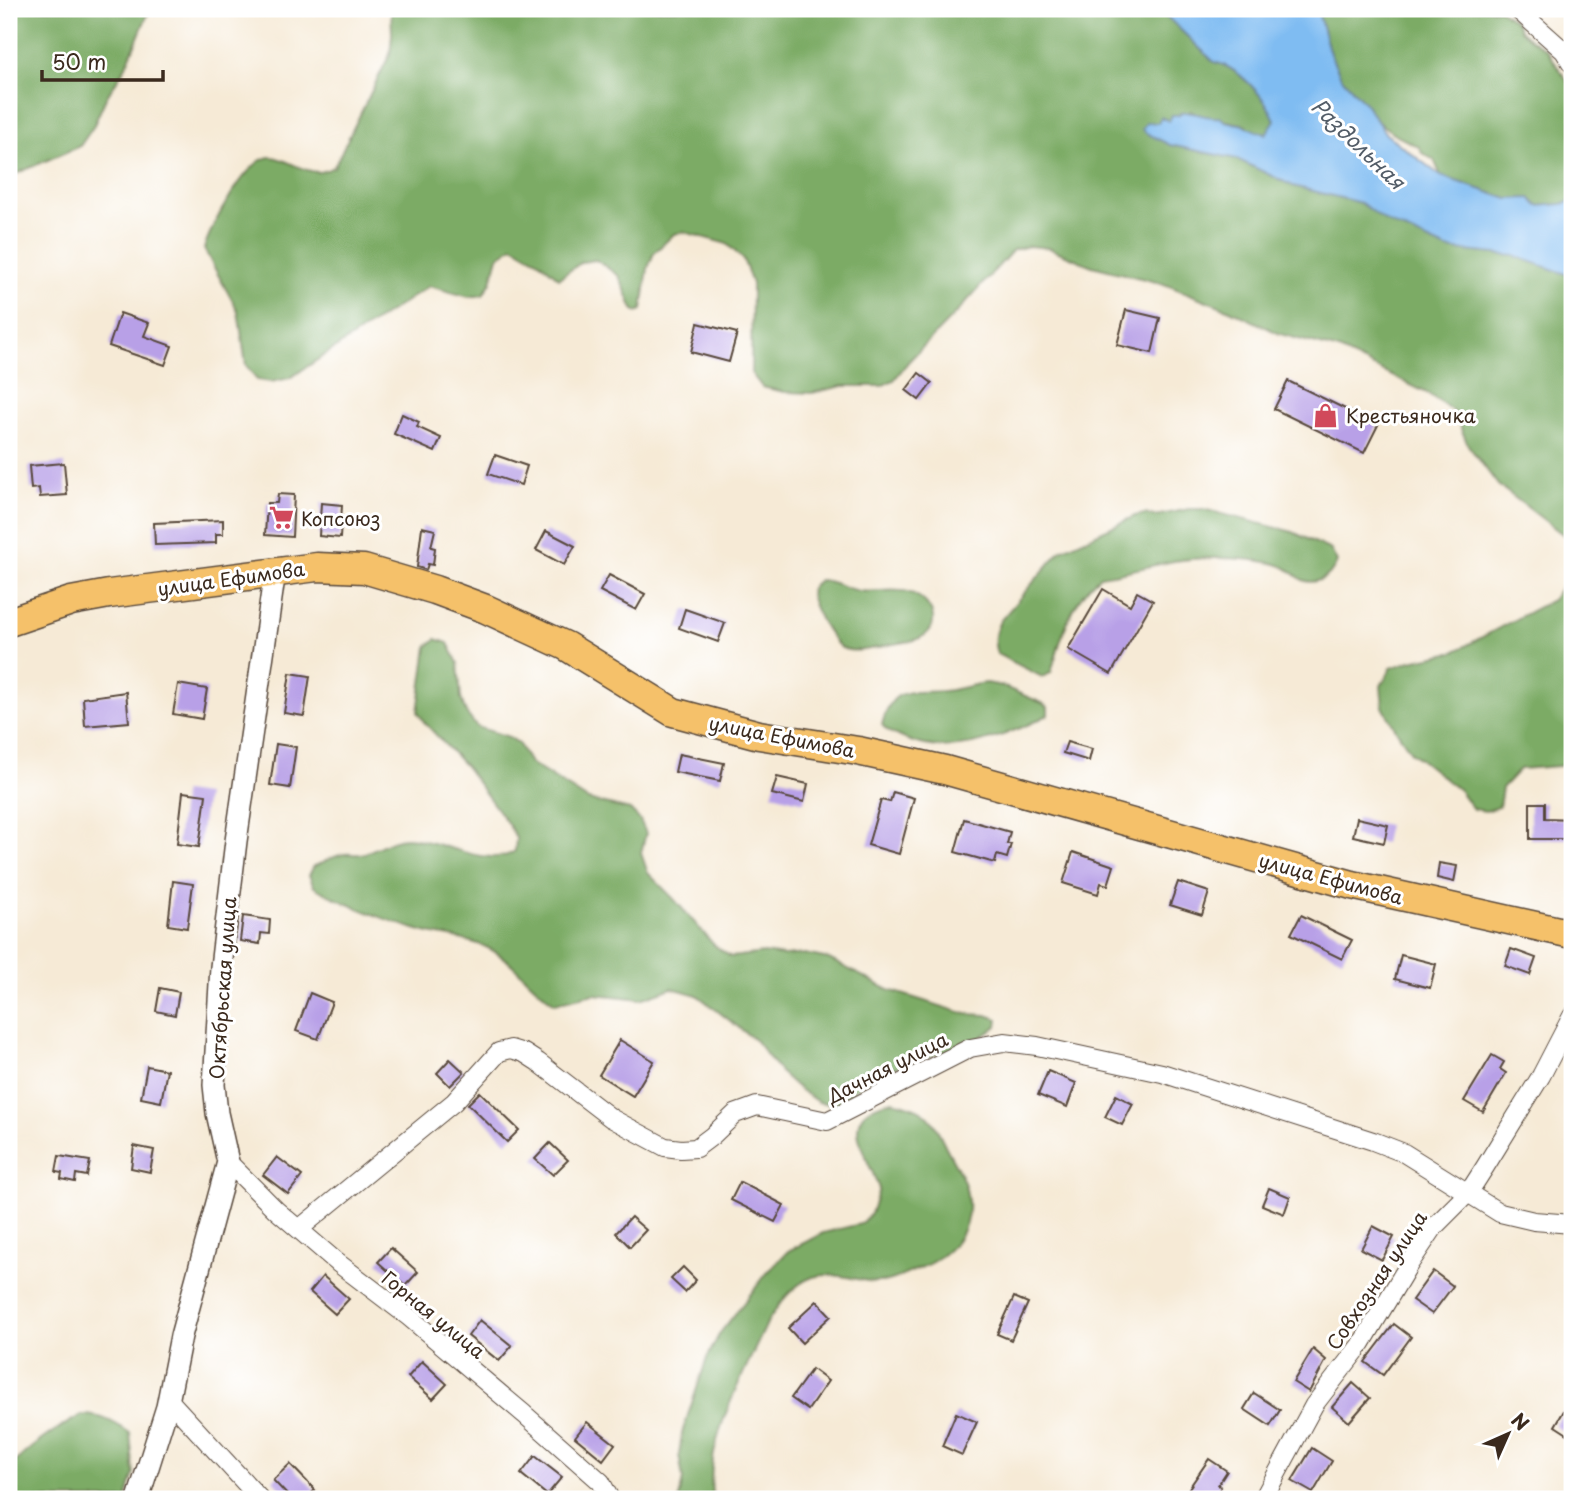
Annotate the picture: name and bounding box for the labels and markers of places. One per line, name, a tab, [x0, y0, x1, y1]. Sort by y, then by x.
shop icon: Крестьяночка	[1312, 401, 1340, 429]
place label: Крестьяночка	[1346, 401, 1476, 429]
supermarket icon: Копсоюз	[267, 504, 295, 532]
place label: Копсоюз	[301, 504, 380, 532]

